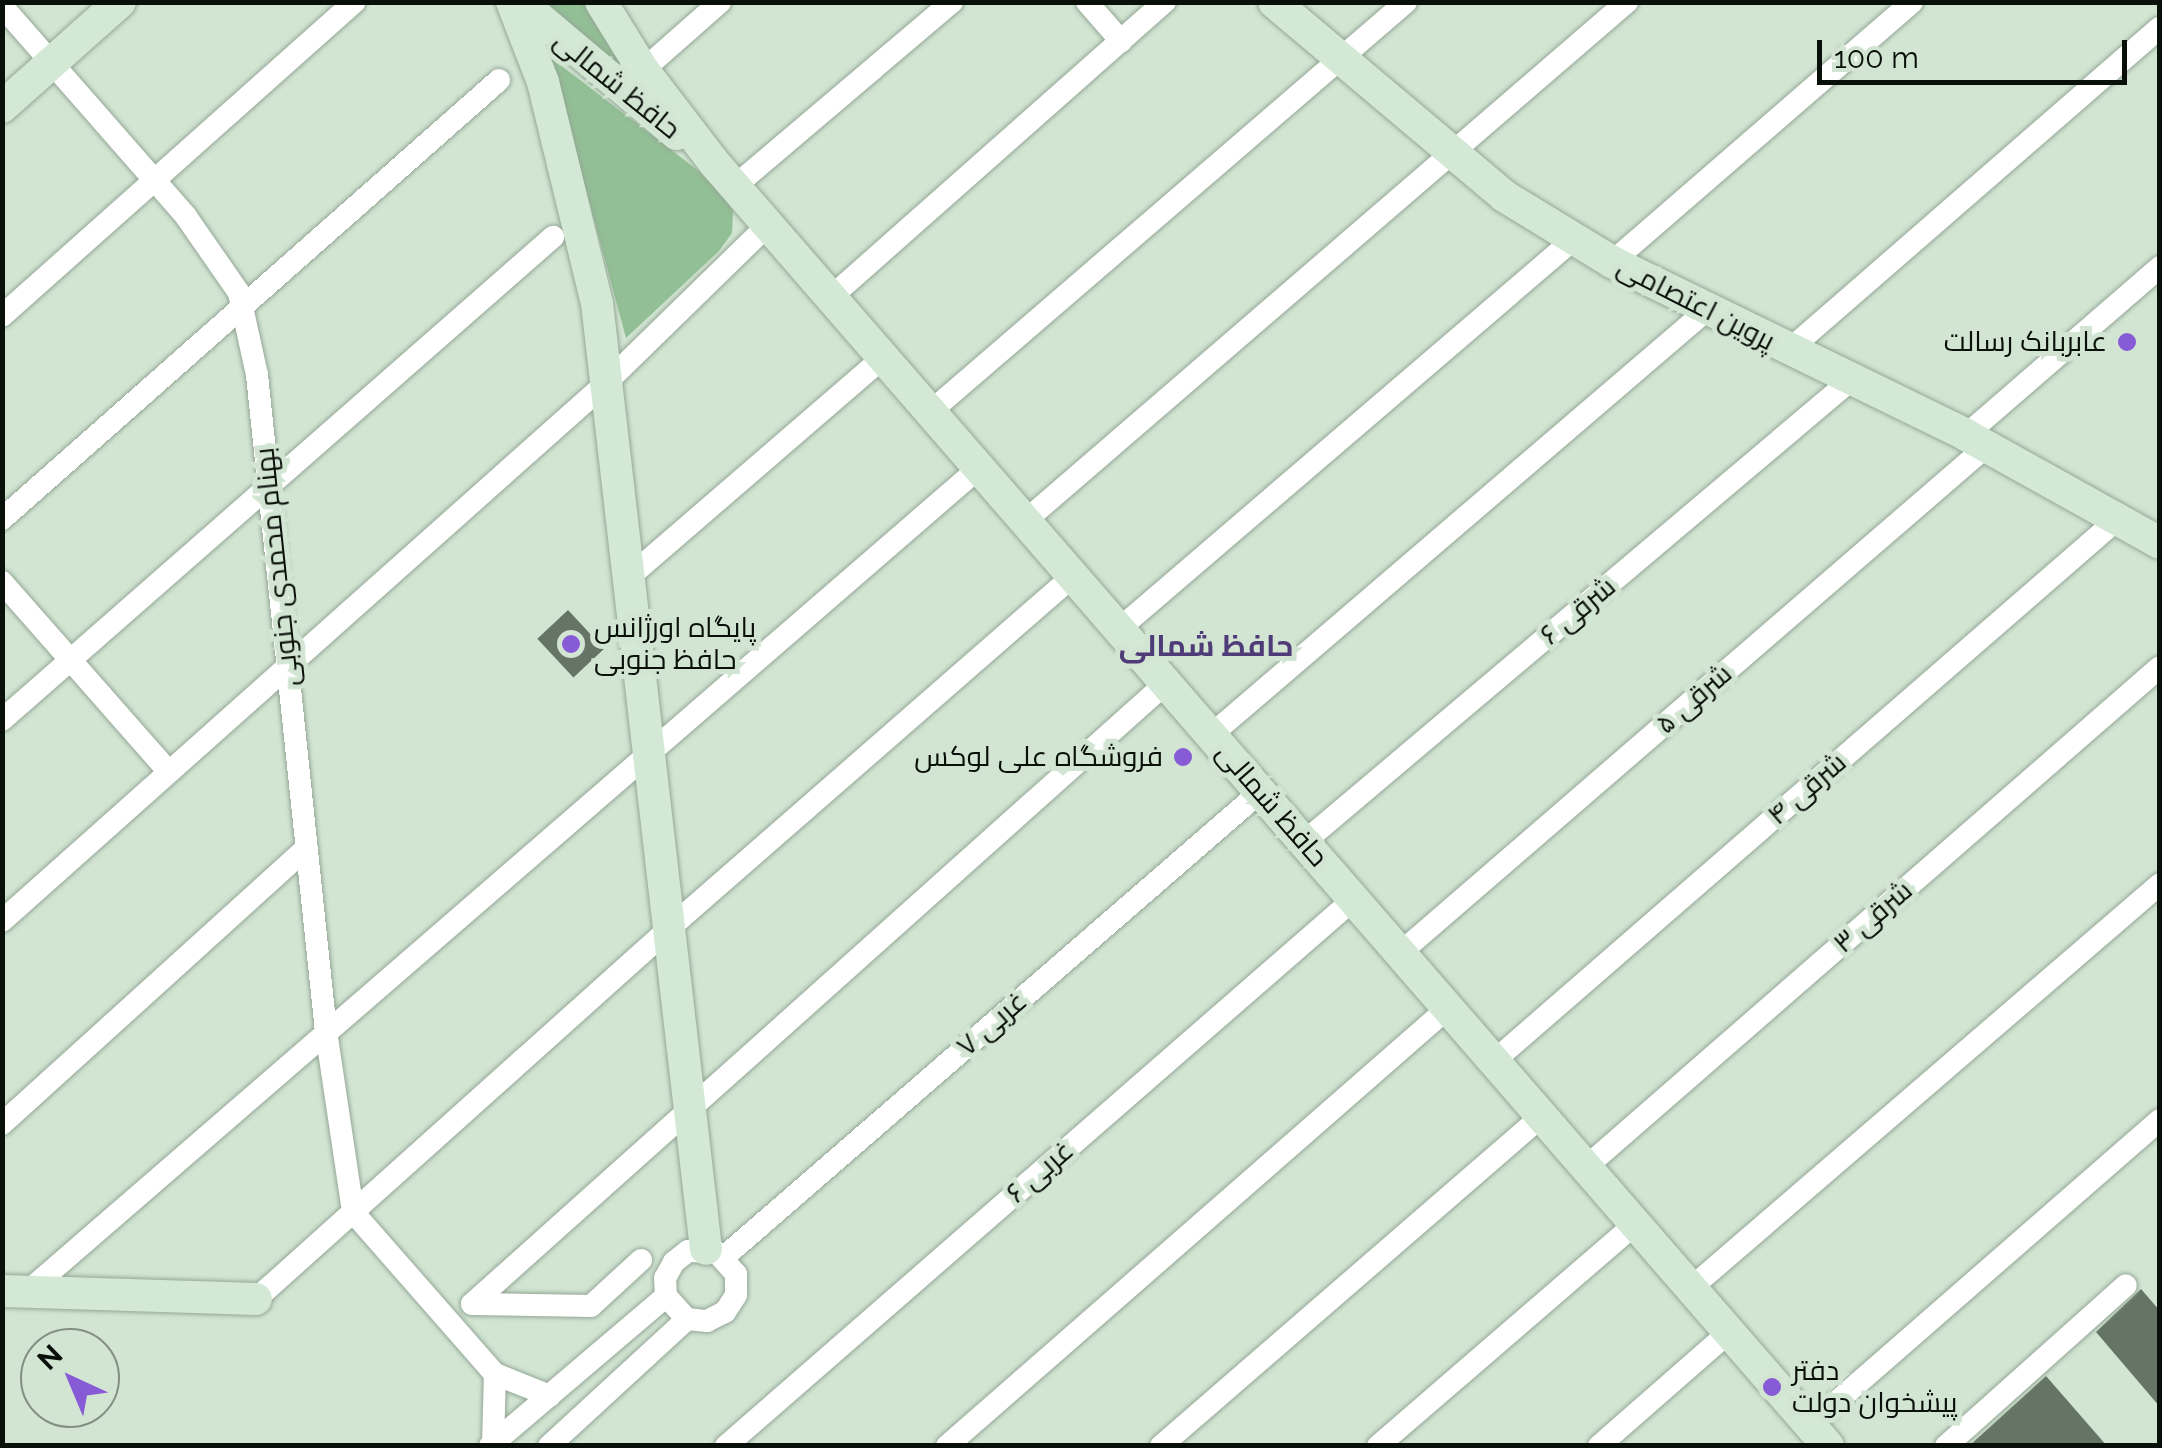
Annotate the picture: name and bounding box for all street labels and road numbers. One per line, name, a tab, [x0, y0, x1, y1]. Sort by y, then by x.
street label: حافظ شمالی	[547, 24, 687, 146]
street label: پروین اعتصامی	[1612, 250, 1780, 358]
street label: بهنام محمدی جنوبی	[248, 446, 306, 688]
street label: ۶ شرقی	[1534, 570, 1622, 652]
street label: ۵ شرقی	[1649, 657, 1739, 741]
street label: حافظ شمالی	[1209, 736, 1335, 874]
street label: ۴ شرقی	[1761, 746, 1853, 832]
street label: ۳ شرقی	[1827, 874, 1919, 960]
street label: ۷ غربی	[950, 984, 1034, 1064]
street label: ۶ غربی	[1000, 1134, 1080, 1210]

